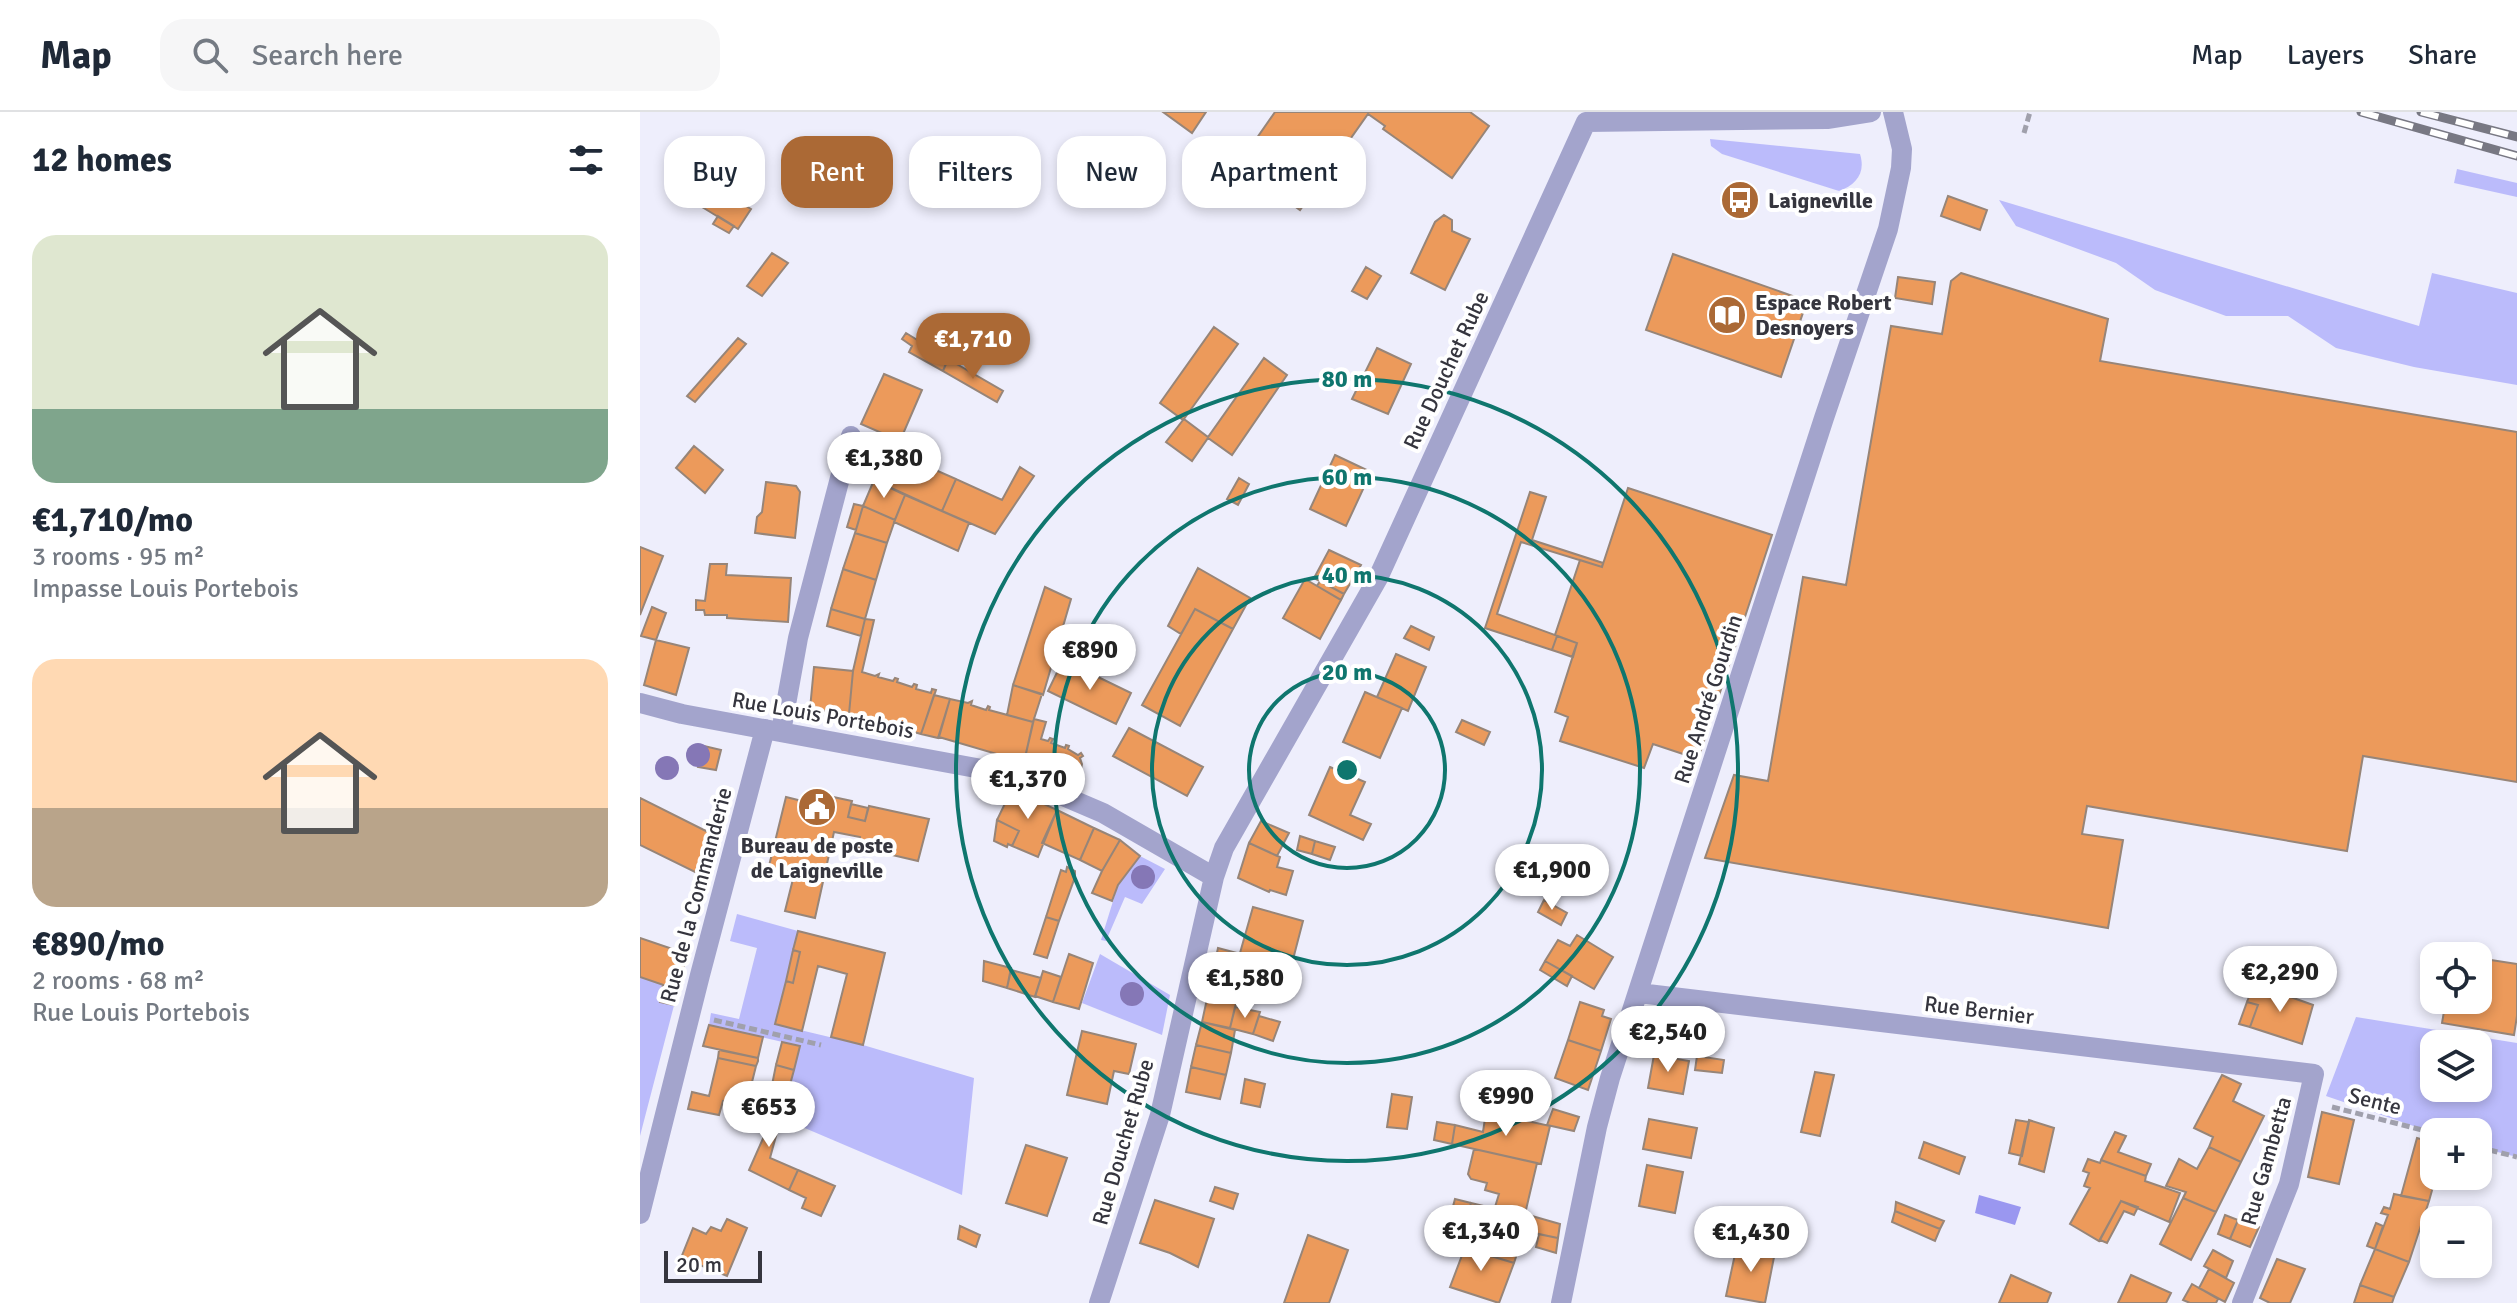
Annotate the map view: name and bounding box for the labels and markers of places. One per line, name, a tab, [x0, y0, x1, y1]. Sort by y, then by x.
bus stop icon: Laigneville	[1719, 179, 1761, 221]
place label: Laigneville	[1768, 187, 1873, 214]
place label: Espace Robert Desnoyers	[1755, 289, 1892, 341]
library icon: Espace Robert Desnoyers	[1706, 294, 1748, 336]
pin: €1,710	[908, 313, 1038, 381]
pin: €1,380	[819, 432, 949, 500]
pin: €890	[1043, 624, 1137, 692]
pin: €1,370	[963, 753, 1093, 821]
centre of rings	[1333, 756, 1361, 784]
public building icon: Bureau de poste de Laigneville	[796, 786, 838, 828]
place label: Bureau de poste de Laigneville	[741, 832, 893, 884]
pin: €1,900	[1487, 844, 1617, 912]
pin: €2,290	[2215, 946, 2345, 1014]
pin: €1,580	[1180, 952, 1310, 1020]
pin: €2,540	[1603, 1006, 1733, 1074]
pin: €990	[1459, 1070, 1553, 1138]
pin: €653	[722, 1081, 816, 1149]
pin: €1,340	[1416, 1205, 1546, 1273]
pin: €1,430	[1686, 1206, 1816, 1274]

